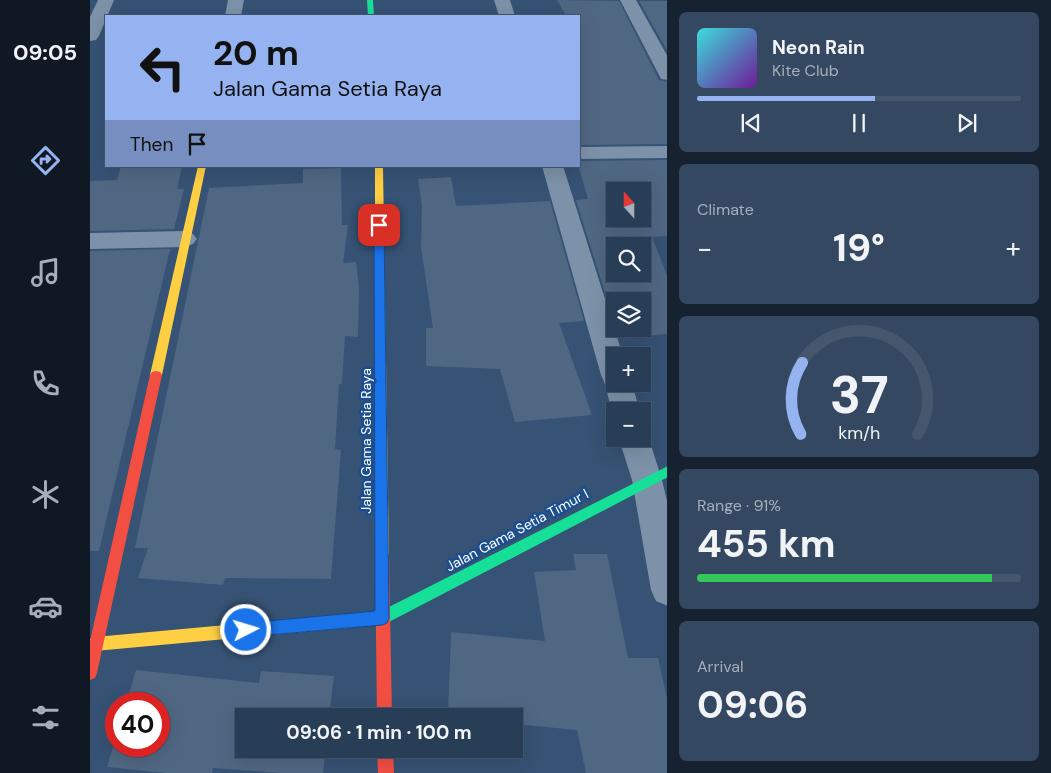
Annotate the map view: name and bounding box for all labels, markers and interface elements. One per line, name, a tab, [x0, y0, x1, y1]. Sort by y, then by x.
text: 20 m	[213, 30, 299, 76]
icon: left	[130, 35, 195, 100]
text: Neon Rain	[772, 35, 865, 60]
text: 09:05	[13, 38, 77, 67]
text: Kite Club	[772, 60, 839, 81]
text: Jalan Gama Setia Raya	[213, 74, 442, 103]
icon: previous	[737, 109, 765, 137]
icon: pause	[845, 109, 873, 137]
icon: next	[953, 109, 981, 137]
icon: arrive	[183, 130, 211, 158]
text: Then	[130, 132, 173, 157]
icon: directions	[28, 143, 63, 178]
north arrow	[606, 182, 651, 228]
map controls	[606, 182, 651, 447]
text: Climate	[697, 199, 754, 220]
pin	[358, 204, 400, 246]
icon: arrive	[365, 211, 393, 239]
text: 19°	[833, 223, 885, 273]
text: −	[697, 230, 712, 267]
text: +	[1006, 230, 1021, 267]
button: search	[606, 237, 651, 282]
icon: music	[28, 255, 63, 290]
button: layers	[606, 292, 651, 337]
button: +	[606, 347, 651, 392]
text: 37	[830, 361, 888, 429]
icon: phone	[28, 366, 63, 401]
street label: Jalan Gama Setia Raya	[357, 368, 375, 514]
button: −	[606, 402, 651, 447]
text: km/h	[838, 421, 880, 445]
icon: climate	[28, 477, 63, 512]
street label: Jalan Gama Setia Timur I	[443, 485, 591, 575]
text: Range · 91%	[697, 495, 781, 516]
text: 455 km	[697, 519, 836, 569]
icon: car	[28, 589, 63, 624]
position arrow	[219, 603, 271, 655]
text: Arrival	[697, 656, 744, 677]
text: 09:06	[697, 680, 808, 730]
speed limit sign: 40	[105, 692, 170, 757]
icon: filters	[28, 700, 63, 735]
text: 09:06 · 1 min · 100 m	[286, 720, 472, 745]

